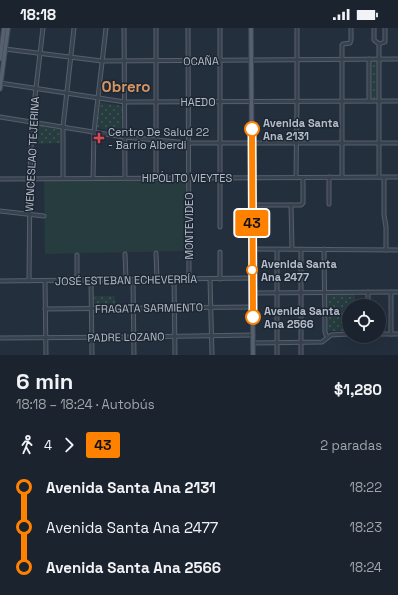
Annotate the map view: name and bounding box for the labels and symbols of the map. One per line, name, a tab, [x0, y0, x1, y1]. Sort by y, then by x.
street label: OCAÑA	[183, 54, 219, 68]
district label: Obrero	[102, 77, 150, 96]
street label: HAEDO	[181, 95, 216, 109]
street label: WENCESLAO TEJERINA	[22, 96, 42, 212]
place label: Avenida Santa Ana 2131	[263, 116, 340, 143]
marker: Avenida Santa Ana 2131	[244, 121, 260, 137]
place label: Centro De Salud 22 - Barrio Alberdi	[108, 125, 209, 152]
marker: Centro De Salud 22 - Barrio Alberdi	[93, 132, 105, 144]
street label: HIPÓLITO VIEYTES	[142, 170, 233, 185]
street label: MONTEVIDEO	[182, 192, 196, 260]
line badge: 43	[234, 210, 270, 236]
place label: Avenida Santa Ana 2477	[261, 257, 338, 284]
marker: Avenida Santa Ana 2477	[246, 264, 258, 276]
street label: JOSÉ ESTEBAN ECHEVERRÍA	[55, 272, 197, 288]
street label: FRAGATA SARMIENTO	[95, 300, 203, 316]
place label: Avenida Santa Ana 2566	[264, 304, 341, 331]
marker: Avenida Santa Ana 2566	[245, 309, 261, 325]
street label: PADRE LOZANO	[87, 329, 165, 345]

